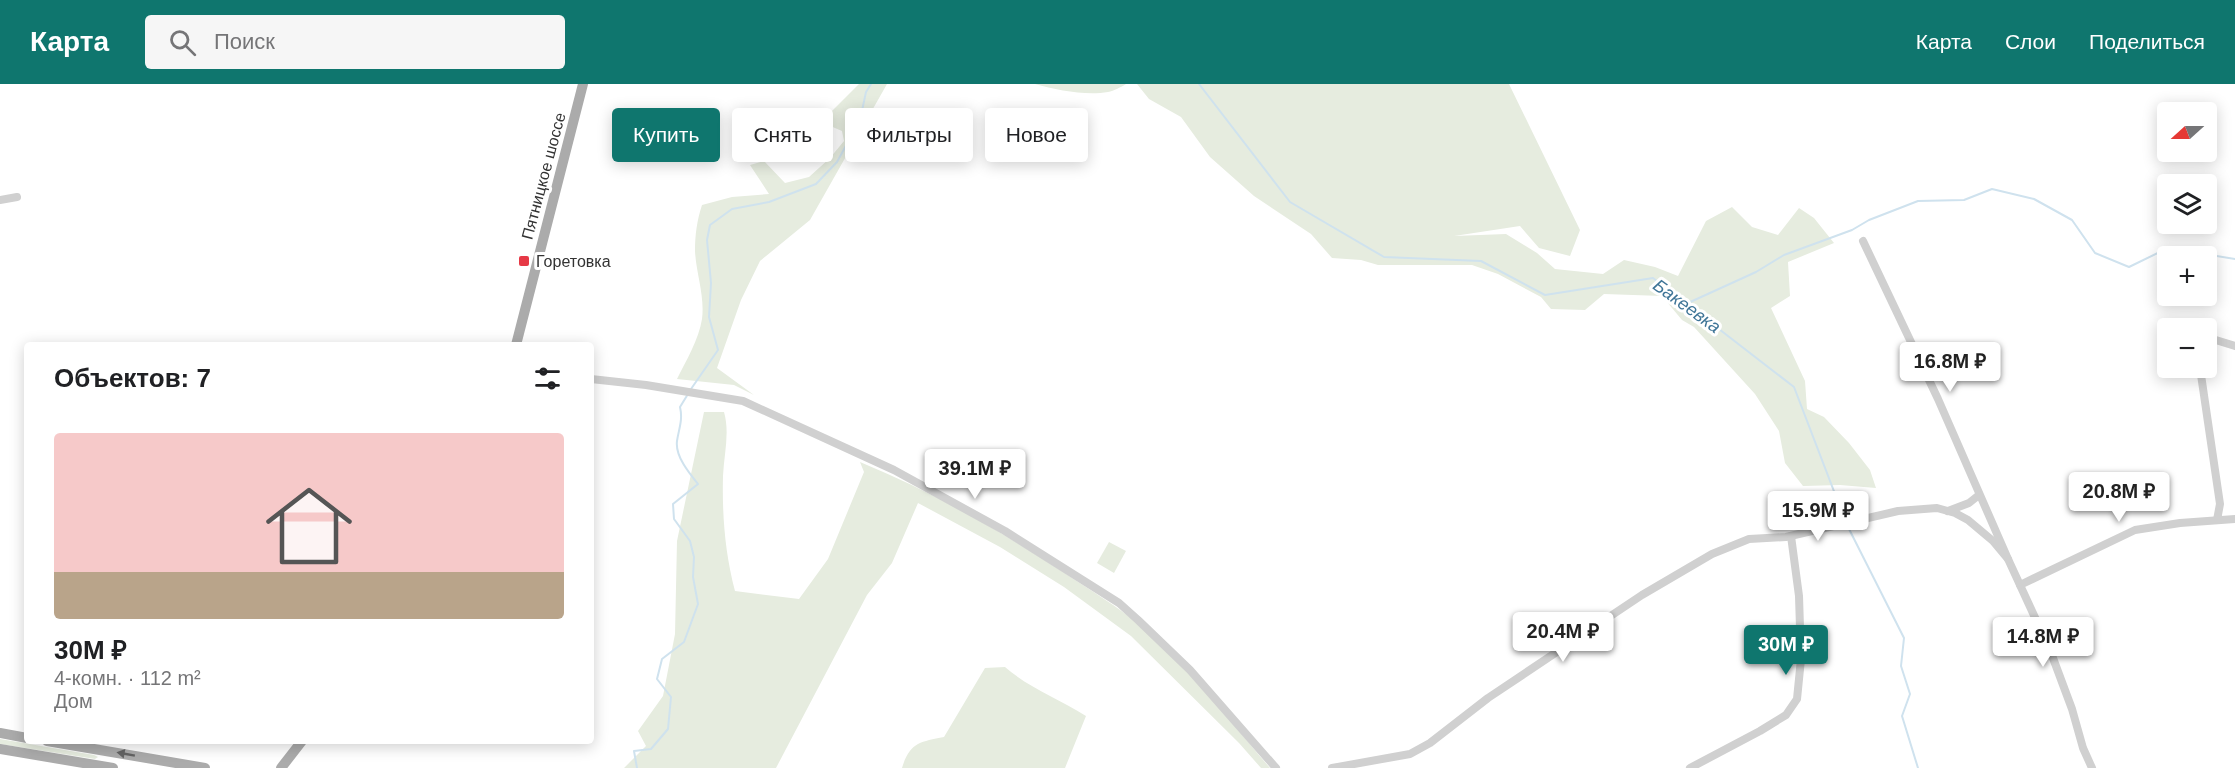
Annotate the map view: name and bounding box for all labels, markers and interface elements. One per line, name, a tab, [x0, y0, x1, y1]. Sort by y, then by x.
search box	[145, 15, 565, 69]
text: Карта	[30, 26, 109, 57]
icon: search	[166, 26, 199, 59]
text: Поиск	[214, 29, 275, 54]
text: Карта	[1916, 30, 1972, 53]
text: Слои	[2005, 30, 2056, 53]
text: Поделиться	[2089, 30, 2205, 53]
north arrow	[2157, 102, 2217, 162]
map controls	[2157, 102, 2217, 378]
chip: Купить	[612, 108, 720, 162]
chip: Снять	[732, 108, 833, 162]
chip: Фильтры	[845, 108, 973, 162]
chip: Новое	[985, 108, 1088, 162]
street label: Пятницкое шоссе	[518, 111, 569, 241]
button: layers	[2157, 174, 2217, 234]
button: +	[2157, 246, 2217, 306]
place label: Горетовка	[536, 253, 611, 270]
marker: Горетовка	[517, 254, 531, 268]
water label: Бакеевка	[1650, 275, 1724, 337]
button: −	[2157, 318, 2217, 378]
pin: 16.8M ₽	[1895, 342, 2005, 393]
text: 16.8M ₽	[1914, 350, 1986, 372]
icon: filters	[531, 362, 564, 395]
text: Объектов: 7	[54, 363, 211, 393]
pin: 39.1M ₽	[920, 449, 1030, 500]
text: 39.1M ₽	[939, 457, 1011, 479]
icon: home	[255, 472, 363, 580]
pin: 20.8M ₽	[2064, 472, 2174, 523]
text: 20.8M ₽	[2083, 480, 2155, 502]
pin: 15.9M ₽	[1763, 491, 1873, 542]
text: 15.9M ₽	[1782, 499, 1854, 521]
pin: 20.4M ₽	[1508, 612, 1618, 663]
pin: 14.8M ₽	[1988, 617, 2098, 668]
text: 20.4M ₽	[1527, 620, 1599, 642]
pin: 30M ₽	[1744, 625, 1828, 676]
text: 14.8M ₽	[2007, 625, 2079, 647]
text: 30M ₽	[1758, 633, 1814, 655]
text: 30M ₽	[54, 635, 127, 665]
text: 4-комн. · 112 m²	[54, 667, 201, 689]
text: Дом	[54, 690, 93, 712]
one-way arrow	[117, 749, 136, 758]

